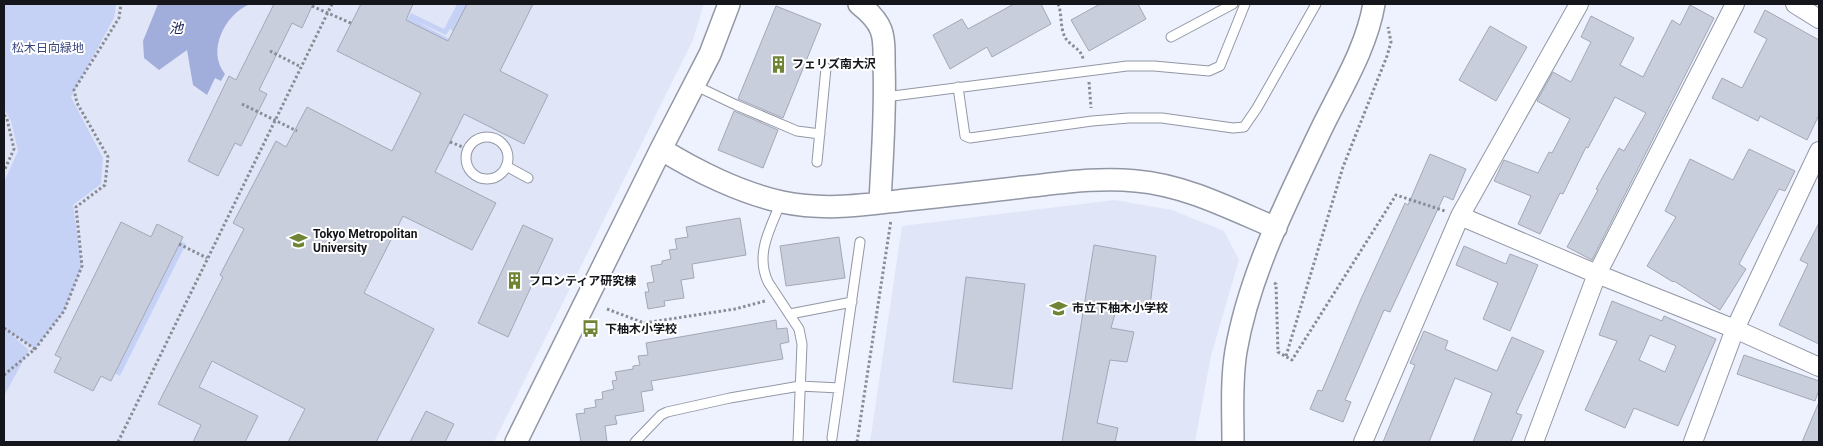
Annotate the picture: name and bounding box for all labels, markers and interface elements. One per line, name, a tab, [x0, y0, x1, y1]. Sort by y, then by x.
water label: 池	[169, 20, 185, 36]
park label: 松木日向緑地	[12, 41, 84, 55]
building icon: フェリズ南大沢	[768, 54, 788, 74]
place label: フェリズ南大沢	[792, 57, 876, 71]
place label: Tokyo Metropolitan University	[313, 227, 418, 255]
school or university icon: Tokyo Metropolitan University	[289, 231, 309, 251]
building icon: フロンティア研究棟	[505, 271, 525, 291]
place label: フロンティア研究棟	[529, 274, 636, 288]
school or university icon: 市立下柚木小学校	[1048, 298, 1068, 318]
place label: 市立下柚木小学校	[1072, 301, 1168, 315]
bus stop icon: 下柚木小学校	[581, 319, 601, 339]
place label: 下柚木小学校	[605, 322, 677, 336]

